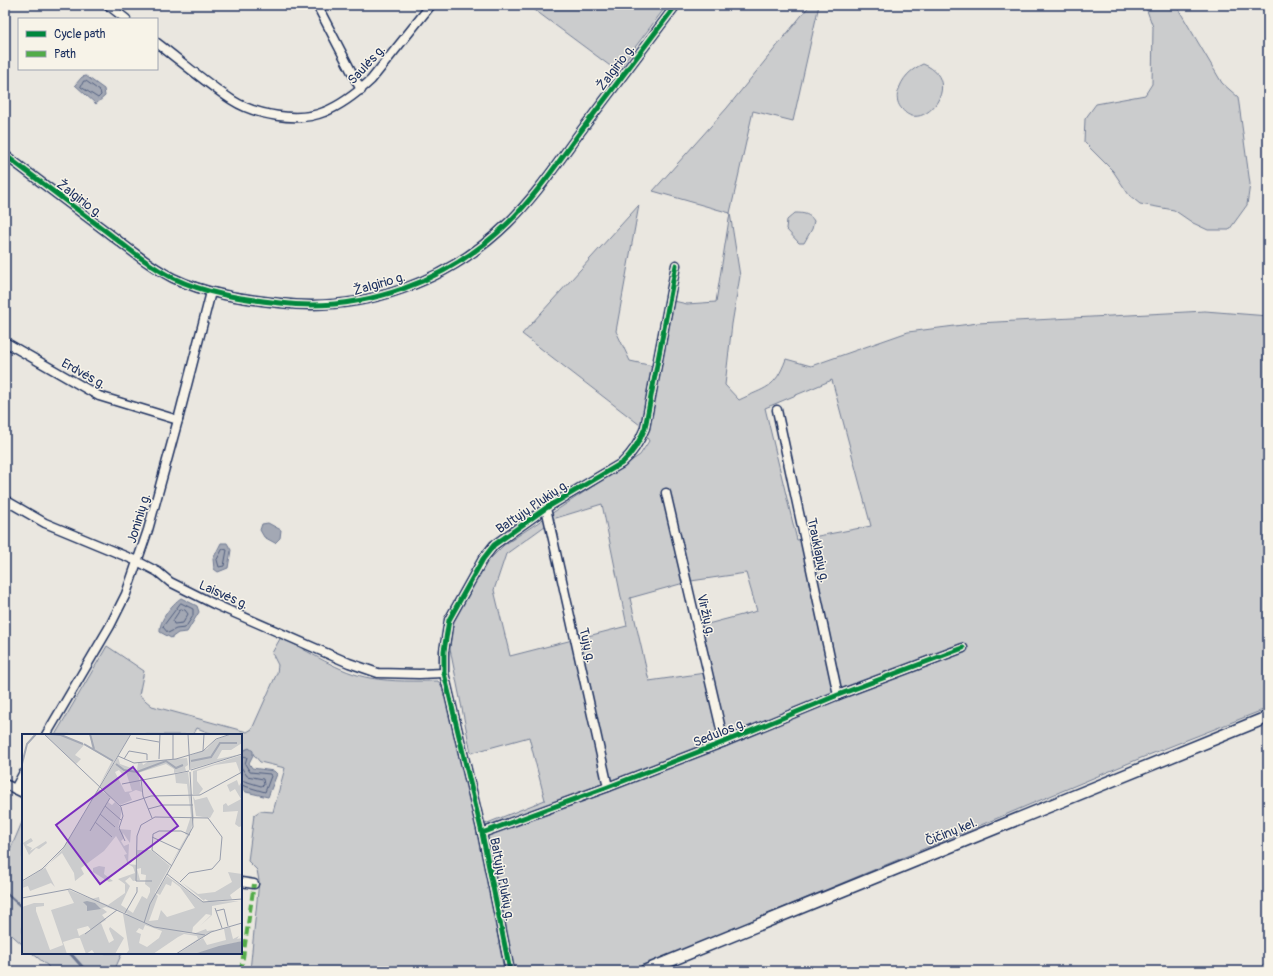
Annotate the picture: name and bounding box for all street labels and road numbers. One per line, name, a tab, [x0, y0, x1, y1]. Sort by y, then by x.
street label: Žalgirio g.	[593, 41, 638, 94]
street label: Saulės g.	[345, 42, 389, 88]
street label: Žalgirio g.	[53, 176, 106, 221]
street label: Žalgirio g.	[351, 269, 407, 299]
street label: Erdvės g.	[59, 355, 109, 393]
street label: Baltųjų Plukių g.	[493, 477, 572, 537]
street label: Joninių g.	[124, 491, 154, 545]
street label: Trauklapių g.	[803, 516, 833, 584]
street label: Laisvės g.	[196, 577, 251, 613]
street label: Viržių g.	[693, 593, 719, 638]
street label: Tujų g.	[575, 626, 599, 664]
street label: Sedulos g.	[691, 715, 748, 751]
street label: Čičinų kel.	[923, 814, 979, 849]
street label: Baltųjų Plukių g.	[486, 836, 518, 922]

